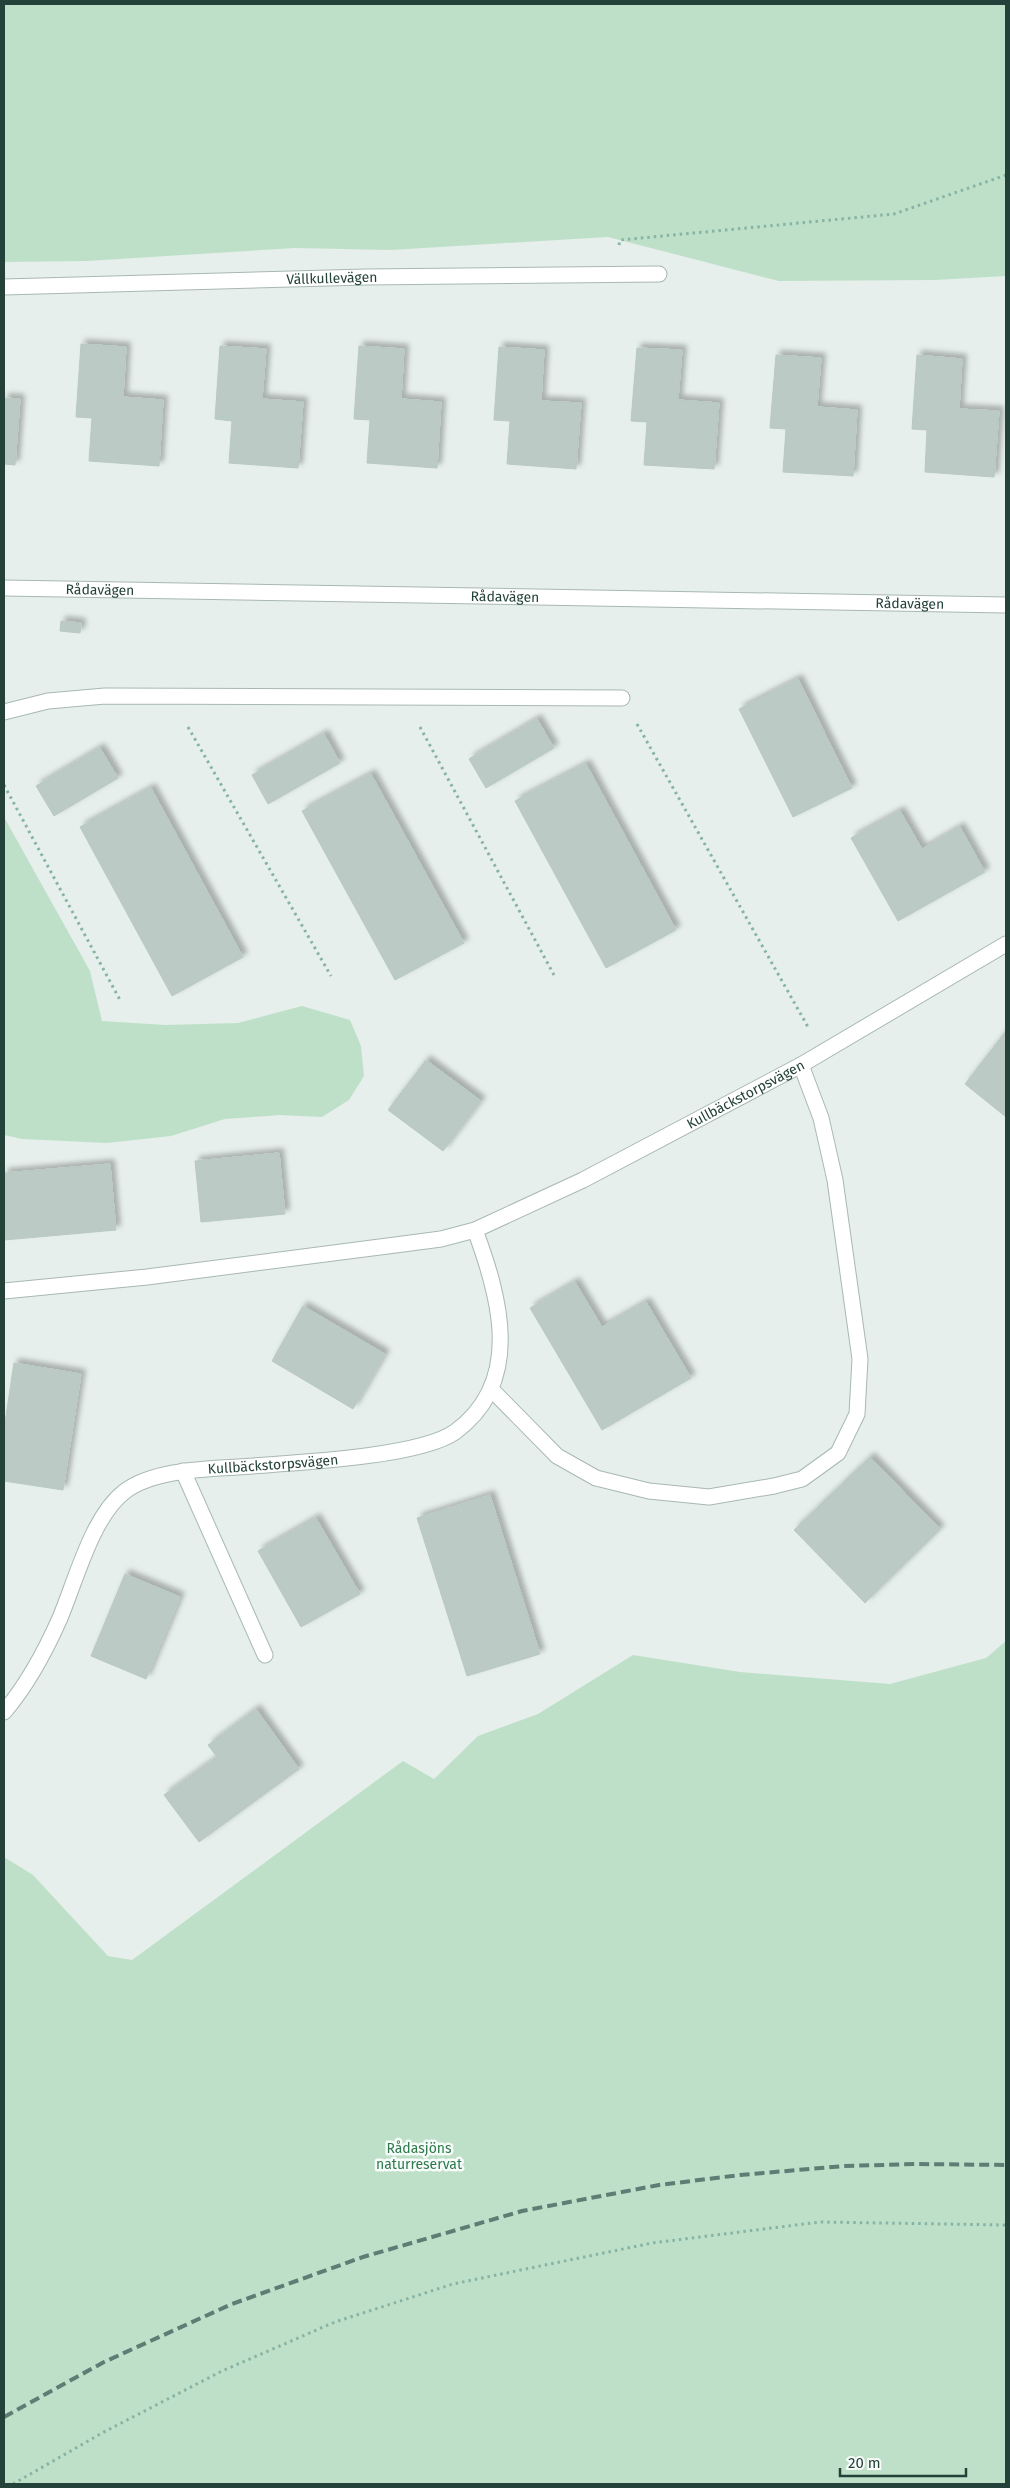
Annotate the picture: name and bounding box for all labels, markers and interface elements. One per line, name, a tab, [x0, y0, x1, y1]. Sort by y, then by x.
street label: Vällkullevägen	[286, 268, 377, 288]
street label: Rådavägen	[65, 581, 135, 599]
street label: Rådavägen	[470, 587, 539, 606]
street label: Rådavägen	[875, 594, 944, 612]
street label: Kullbäckstorpsvägen	[684, 1056, 807, 1132]
street label: Kullbäckstorpsvägen	[207, 1451, 339, 1477]
park label: Rådasjöns naturreservat	[376, 2140, 463, 2173]
scale bar	[840, 2446, 966, 2478]
text: 20 m	[848, 2454, 881, 2472]

